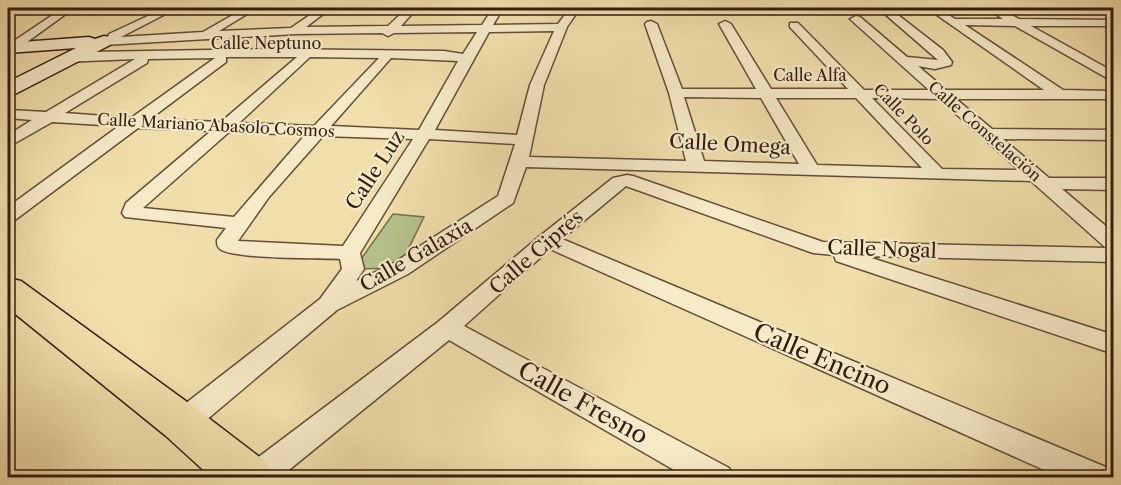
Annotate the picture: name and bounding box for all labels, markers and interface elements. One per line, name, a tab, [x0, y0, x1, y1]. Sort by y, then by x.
street label: Calle Neptuno	[211, 33, 321, 53]
street label: Calle Alfa	[773, 65, 847, 85]
street label: Calle Constelación	[924, 76, 1046, 186]
street label: Calle Polo	[870, 79, 938, 149]
street label: Calle Mariano Abasolo Cosmos	[97, 109, 335, 141]
street label: Calle Luz	[340, 126, 410, 214]
street label: Calle Omega	[669, 129, 792, 159]
street label: Calle Ciprés	[484, 205, 588, 299]
street label: Calle Galaxia	[356, 213, 477, 297]
street label: Calle Nogal	[827, 235, 937, 263]
street label: Calle Encino	[749, 317, 895, 401]
street label: Calle Fresno	[513, 355, 653, 450]

